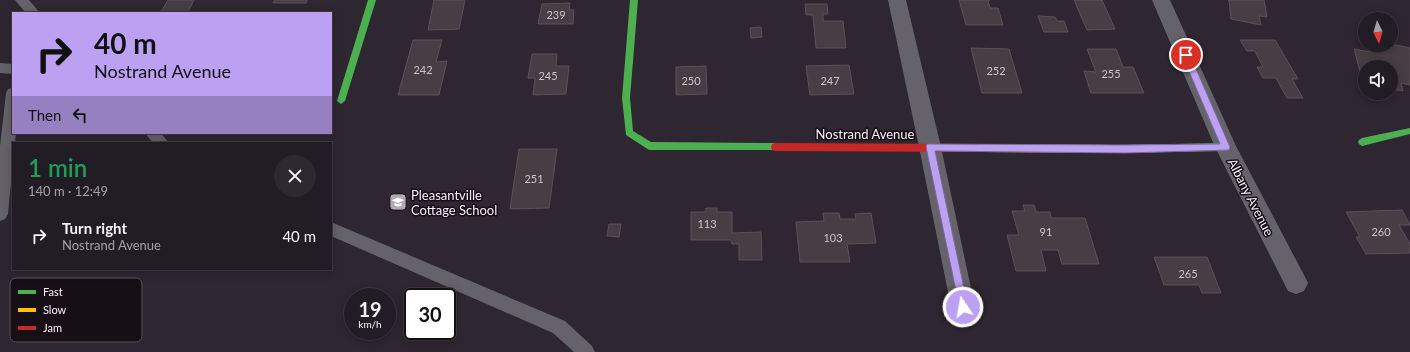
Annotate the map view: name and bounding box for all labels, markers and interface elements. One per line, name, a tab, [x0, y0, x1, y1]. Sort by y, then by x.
house number: 239	[546, 8, 566, 21]
north arrow	[1358, 12, 1398, 52]
map controls	[1358, 12, 1398, 100]
text: 40 m	[94, 26, 157, 60]
icon: right	[28, 28, 80, 80]
pin	[1169, 38, 1203, 72]
icon: arrive	[1175, 44, 1197, 66]
text: Nostrand Avenue	[94, 60, 231, 82]
button: sound	[1358, 60, 1398, 100]
house number: 242	[413, 63, 433, 76]
house number: 252	[986, 64, 1006, 77]
house number: 255	[1101, 67, 1121, 80]
house number: 245	[538, 69, 558, 82]
house number: 250	[681, 74, 701, 87]
house number: 247	[820, 74, 840, 87]
icon: left	[69, 104, 91, 126]
text: Then	[28, 106, 61, 124]
street label: Nostrand Avenue	[816, 126, 915, 142]
text: 1 min	[28, 153, 87, 182]
button: close	[274, 155, 316, 197]
street label: Albany Avenue	[1225, 156, 1277, 239]
house number: 251	[524, 172, 544, 185]
text: 140 m · 12:49	[28, 183, 108, 199]
place label: Pleasantville Cottage School	[411, 187, 497, 218]
school or university icon: Pleasantville Cottage School	[388, 192, 408, 212]
house number: 113	[697, 217, 717, 230]
text: Turn right	[62, 219, 127, 237]
icon: right	[28, 225, 50, 247]
house number: 91	[1040, 225, 1052, 238]
house number: 260	[1371, 225, 1391, 238]
text: 40 m	[282, 227, 316, 245]
house number: 103	[823, 231, 843, 244]
text: Nostrand Avenue	[62, 237, 161, 253]
house number: 265	[1178, 267, 1198, 280]
legend	[10, 278, 142, 342]
text: Fast	[43, 285, 63, 298]
position arrow	[942, 286, 984, 328]
speed limit sign: 30	[404, 288, 456, 340]
text: 19	[358, 297, 382, 321]
text: Slow	[43, 303, 67, 316]
text: km/h	[358, 318, 382, 330]
text: Jam	[43, 321, 62, 334]

